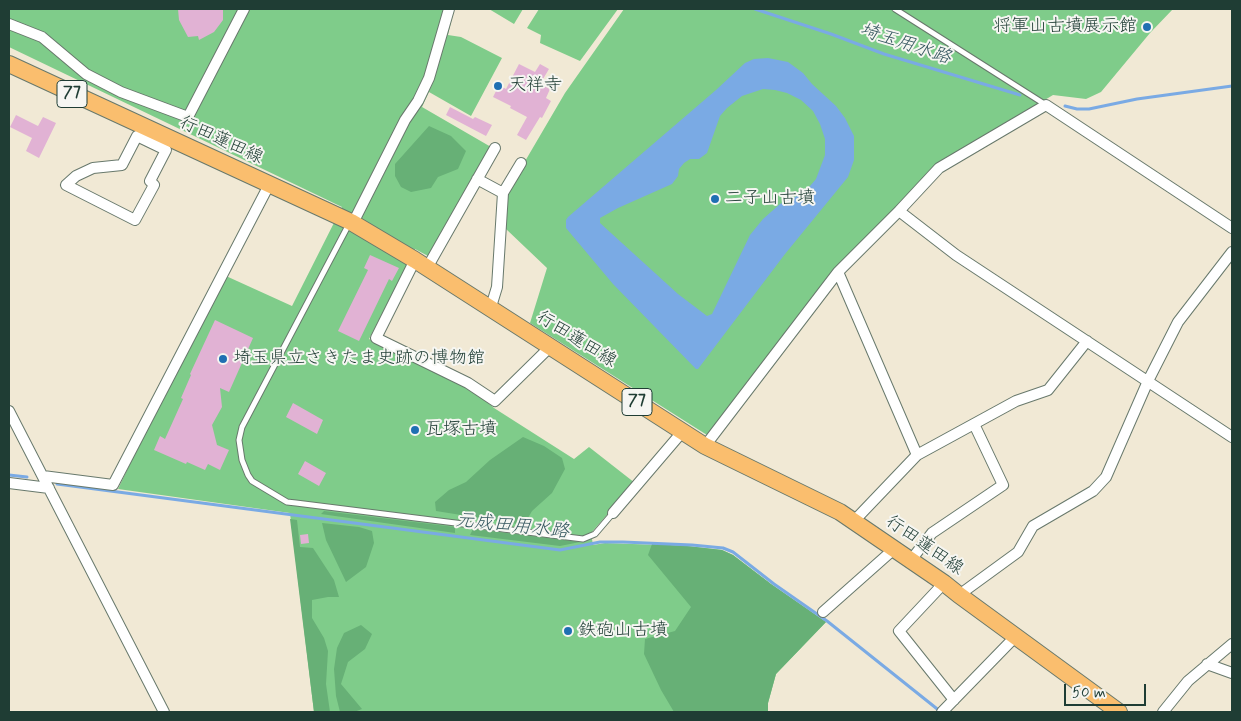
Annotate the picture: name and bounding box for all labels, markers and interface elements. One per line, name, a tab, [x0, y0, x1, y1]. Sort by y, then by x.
place label: 将軍山古墳展示館	[993, 16, 1137, 38]
water label: 埼玉用水路	[856, 19, 954, 71]
marker: 将軍山古墳展示館	[1141, 21, 1153, 33]
place label: 天祥寺	[508, 75, 562, 97]
road number: 77	[57, 80, 87, 108]
marker: 天祥寺	[492, 80, 504, 92]
street label: 行田蓮田線	[176, 112, 266, 170]
place label: 二子山古墳	[725, 188, 815, 210]
marker: 二子山古墳	[709, 193, 721, 205]
street label: 行田蓮田線	[532, 307, 620, 373]
place label: 埼玉県立さきたま史跡の博物館	[233, 348, 485, 370]
marker: 埼玉県立さきたま史跡の博物館	[217, 353, 229, 365]
road number: 77	[622, 388, 652, 416]
place label: 瓦塚古墳	[425, 419, 497, 441]
marker: 瓦塚古墳	[409, 424, 421, 436]
water label: 元成田用水路	[454, 510, 570, 544]
street label: 行田蓮田線	[881, 511, 967, 581]
place label: 鉄砲山古墳	[578, 620, 668, 642]
marker: 鉄砲山古墳	[562, 625, 574, 637]
scale bar	[1066, 674, 1148, 706]
text: 50 m	[1072, 683, 1106, 703]

